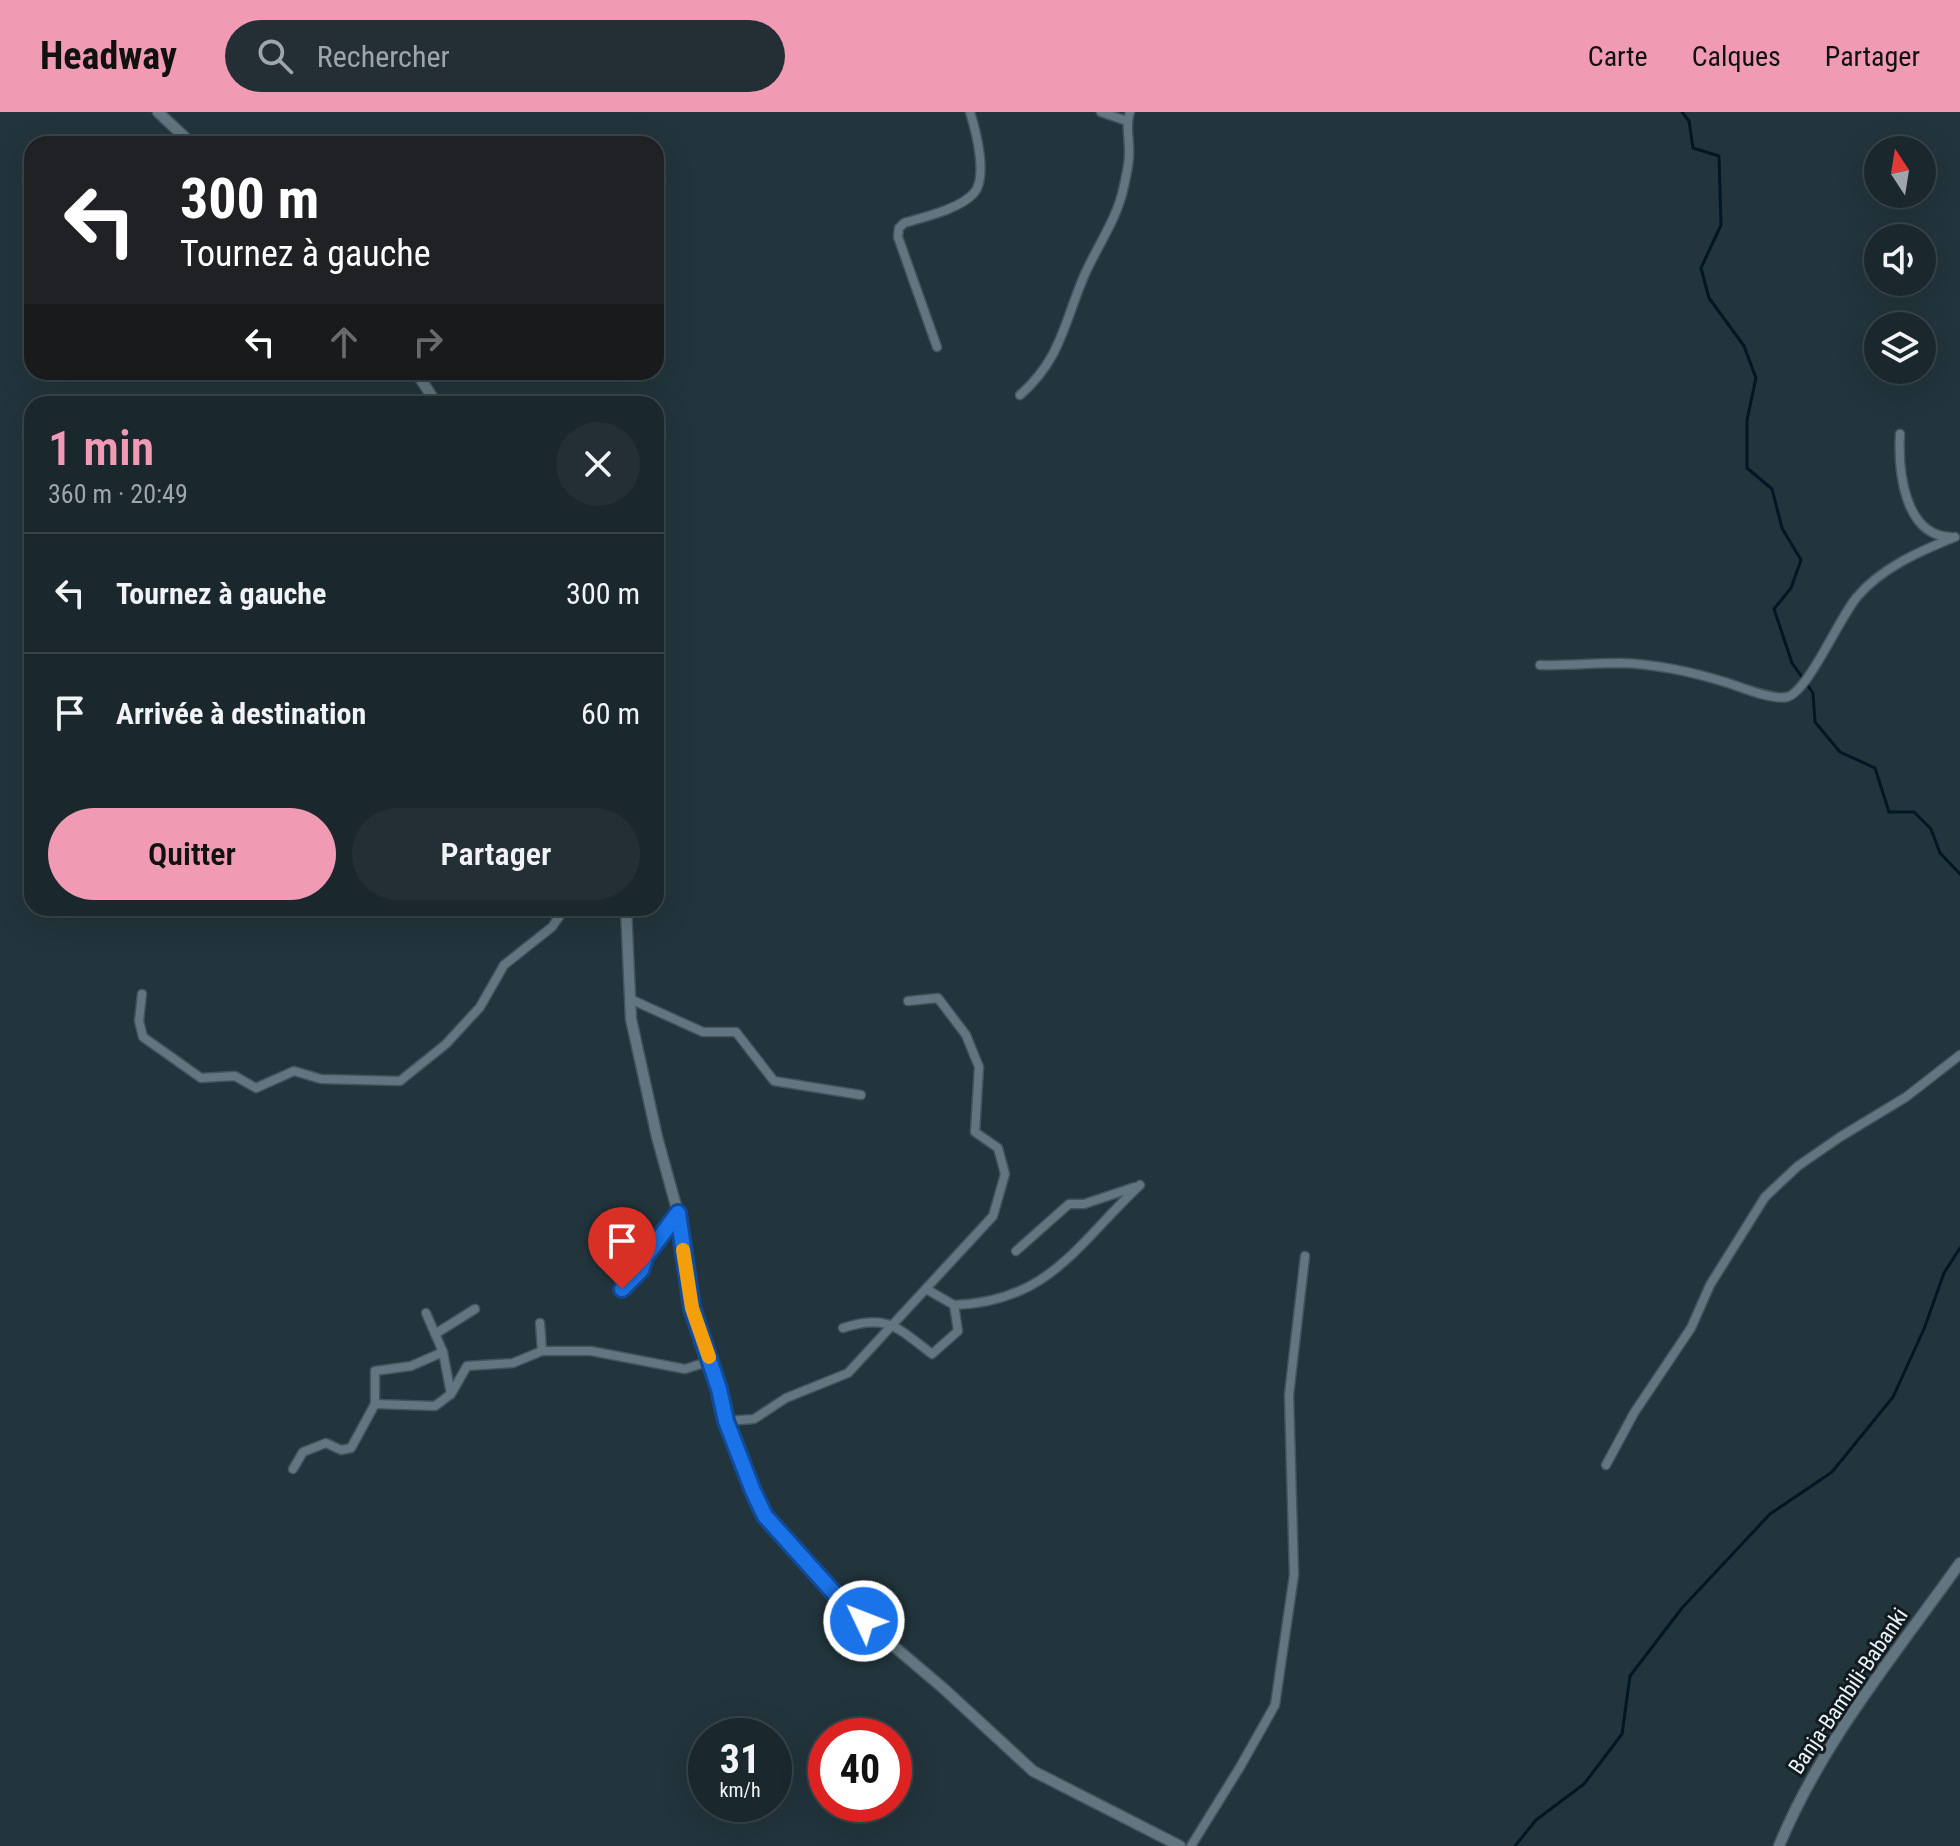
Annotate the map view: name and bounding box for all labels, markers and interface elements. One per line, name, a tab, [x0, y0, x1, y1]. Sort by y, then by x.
search box	[225, 20, 785, 92]
text: Headway	[40, 34, 177, 78]
icon: search	[253, 34, 297, 78]
text: Rechercher	[317, 39, 450, 74]
text: Carte	[1588, 40, 1648, 73]
text: Calques	[1692, 40, 1781, 73]
text: Partager	[1825, 40, 1920, 73]
north arrow	[1864, 136, 1936, 208]
map controls	[1864, 136, 1936, 384]
text: 300 m	[180, 166, 319, 232]
icon: left	[48, 168, 152, 272]
button: sound	[1864, 224, 1936, 296]
text: Tournez à gauche	[180, 233, 431, 275]
button: layers	[1864, 312, 1936, 384]
icon: left	[238, 320, 282, 364]
icon: ahead	[322, 320, 366, 364]
icon: right	[406, 320, 450, 364]
text: 1 min	[48, 420, 154, 477]
button: close	[556, 422, 640, 506]
text: 360 m · 20:49	[48, 479, 188, 509]
icon: left	[48, 571, 92, 615]
text: Tournez à gauche	[116, 576, 326, 611]
text: 300 m	[566, 576, 640, 611]
icon: arrive	[48, 691, 92, 735]
text: Arrivée à destination	[116, 696, 366, 731]
text: 60 m	[581, 696, 640, 731]
button: Quitter	[48, 808, 336, 900]
button: Partager	[352, 808, 640, 900]
pin	[588, 1207, 656, 1289]
icon: arrive	[600, 1219, 644, 1263]
position arrow	[822, 1579, 906, 1663]
street label: Banja-Bambili-Babanki	[1783, 1603, 1913, 1779]
speed limit sign: 40	[808, 1718, 912, 1822]
text: 31	[720, 1736, 760, 1783]
text: km/h	[719, 1778, 761, 1802]

